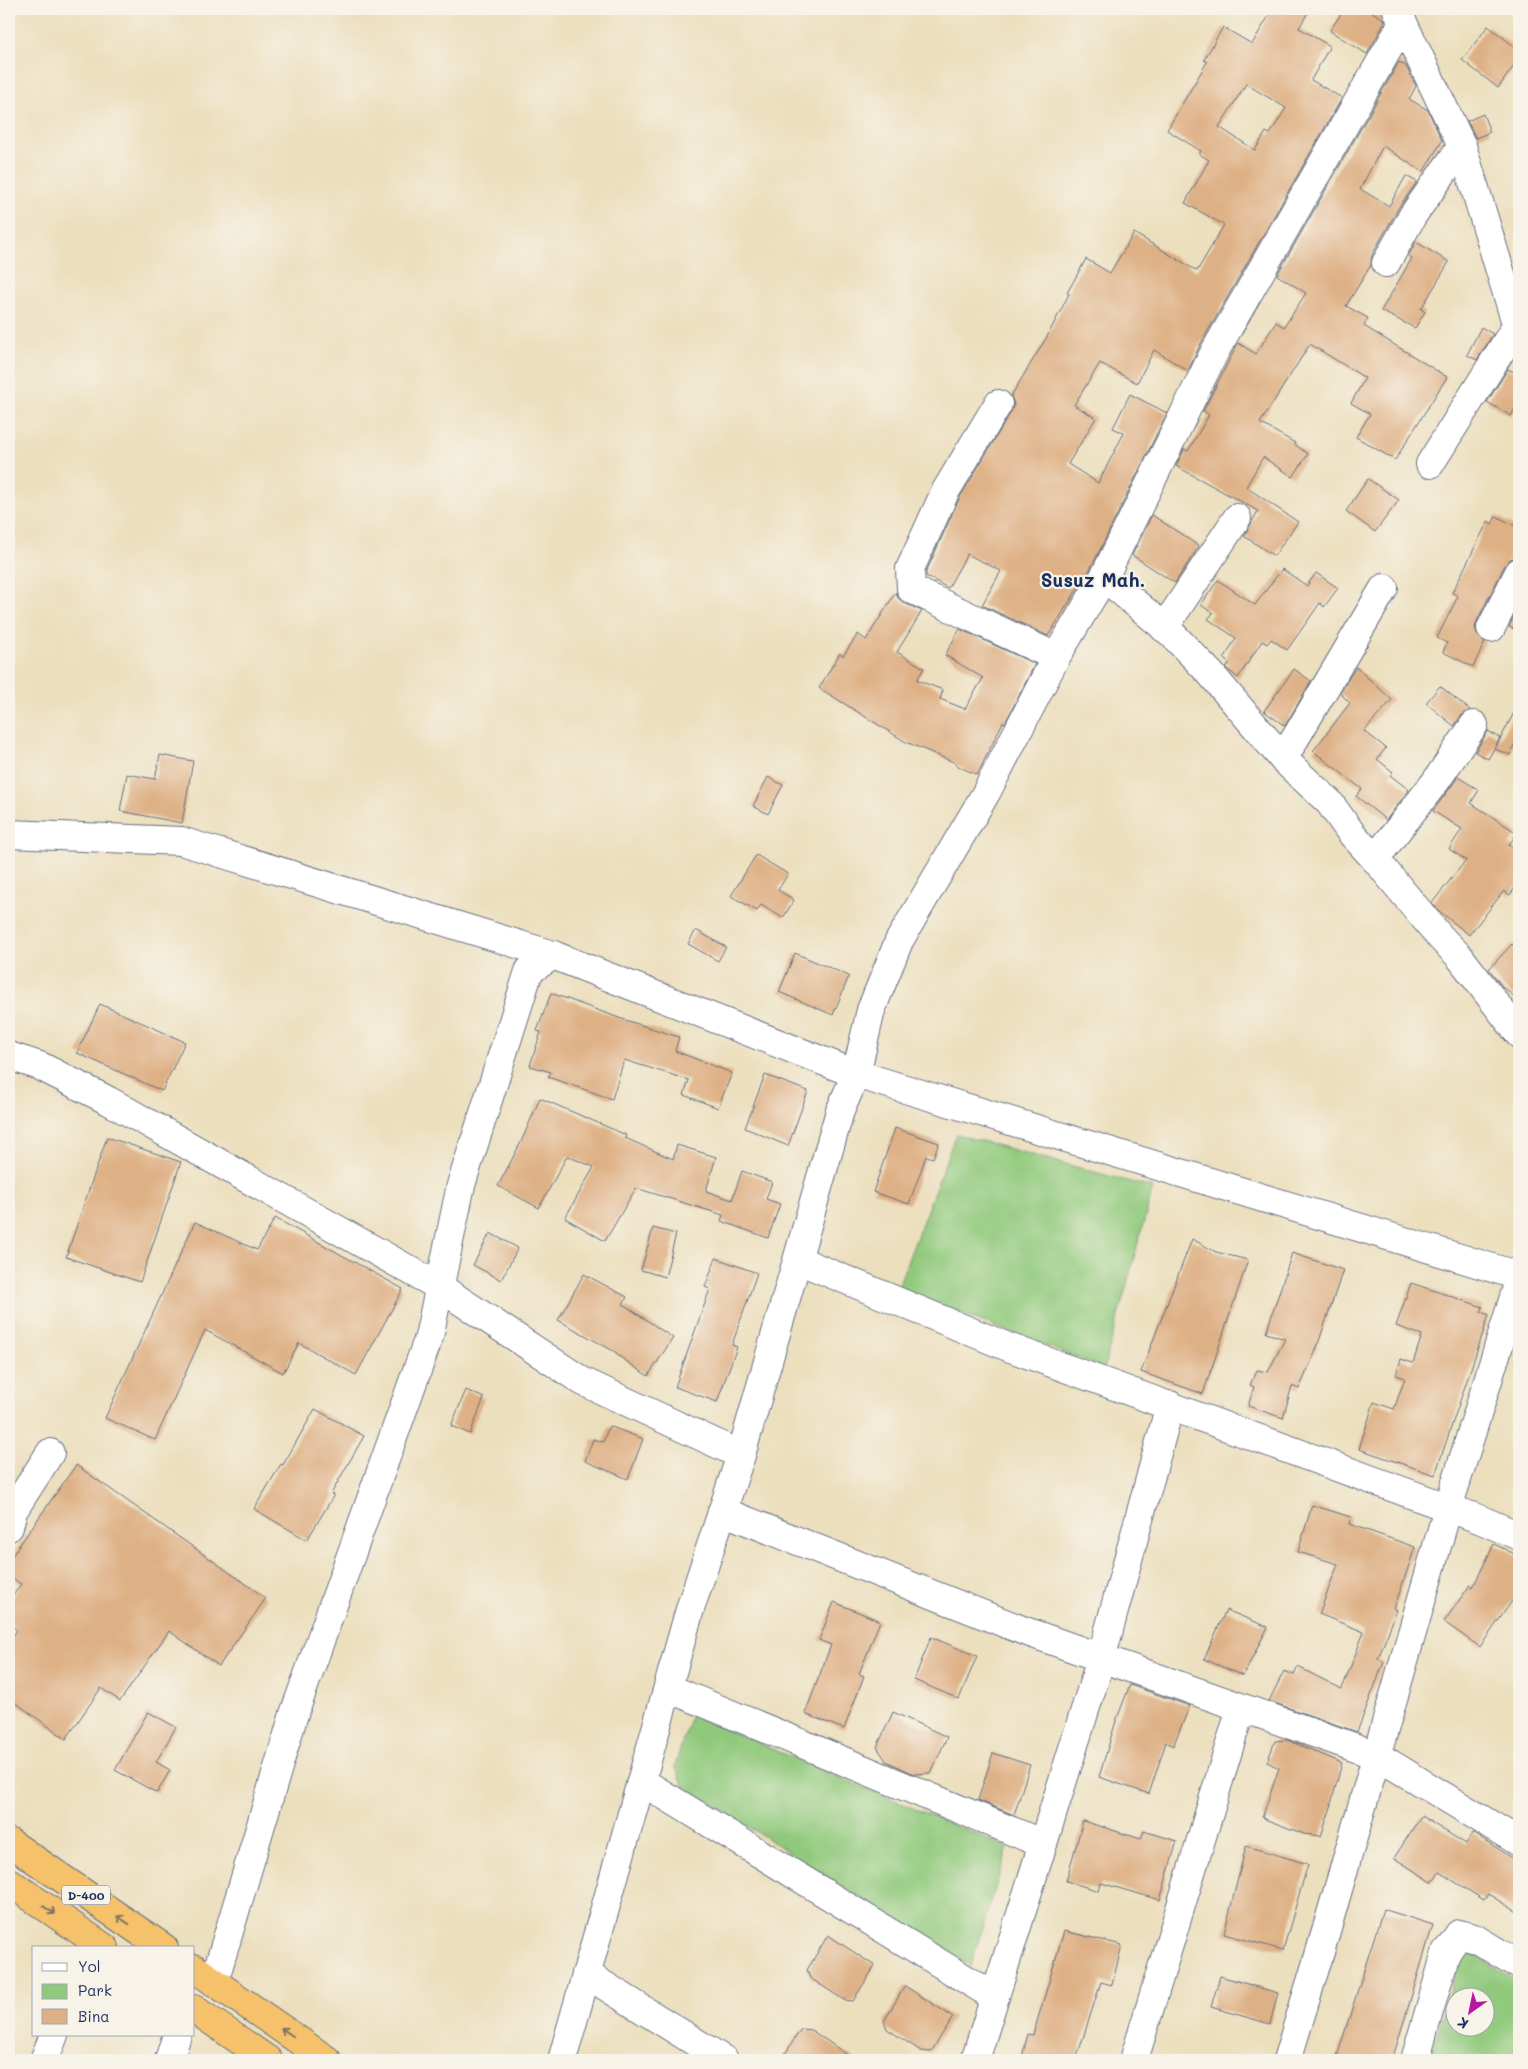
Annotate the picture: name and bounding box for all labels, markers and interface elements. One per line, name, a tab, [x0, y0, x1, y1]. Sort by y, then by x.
district label: Susuz Mah.	[1041, 567, 1145, 592]
road number: D-400	[62, 1886, 110, 1904]
one-way arrow	[42, 1905, 56, 1915]
one-way arrow	[117, 1915, 131, 1925]
legend	[32, 1946, 195, 2036]
text: Yol	[78, 1956, 101, 1976]
text: Park	[78, 1980, 112, 2000]
north arrow	[1446, 1986, 1496, 2036]
text: Bina	[78, 2006, 110, 2026]
text: K	[1454, 2013, 1472, 2034]
one-way arrow	[280, 2027, 294, 2037]

